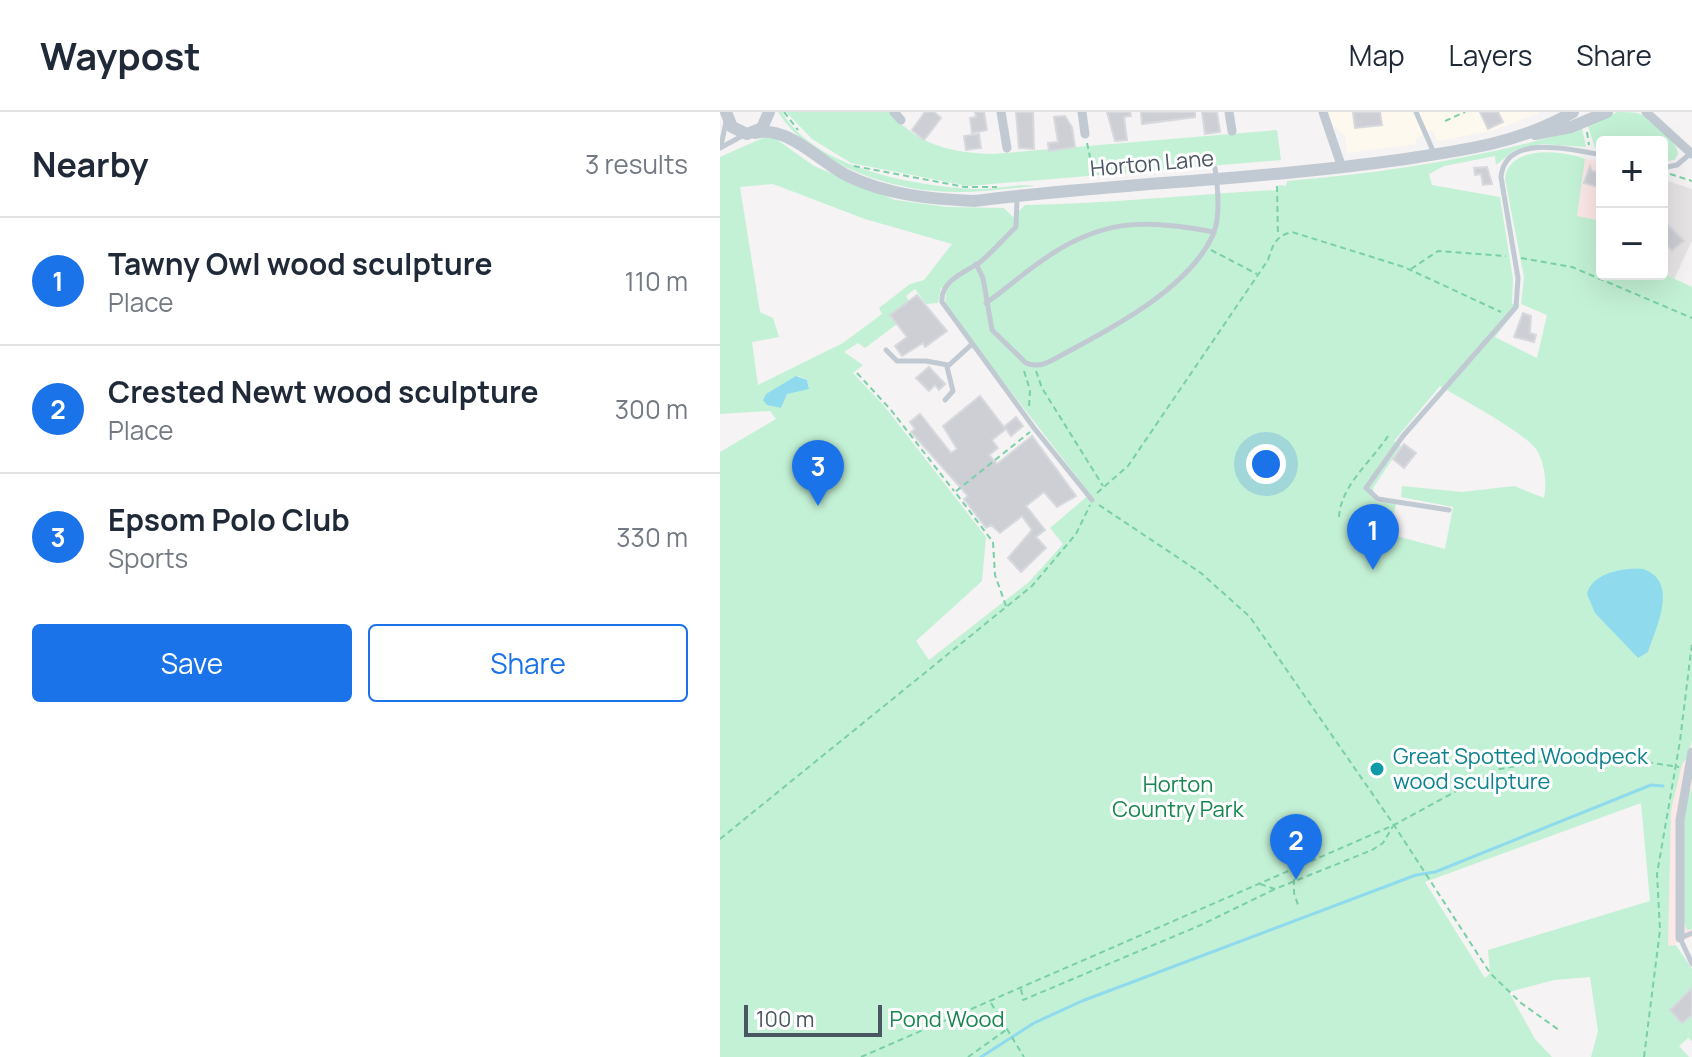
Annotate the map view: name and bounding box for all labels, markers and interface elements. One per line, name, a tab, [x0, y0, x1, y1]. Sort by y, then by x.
text: Waypost	[40, 29, 201, 81]
text: Map	[1349, 36, 1405, 74]
text: Layers	[1449, 36, 1532, 74]
text: Share	[1576, 36, 1652, 74]
map controls	[1596, 136, 1668, 280]
button: +	[1596, 136, 1668, 208]
text: Nearby	[32, 141, 148, 187]
street label: Horton Lane	[1089, 143, 1215, 183]
text: 3 results	[585, 146, 688, 182]
button: −	[1596, 208, 1668, 280]
text: Tawny Owl wood sculpture	[108, 243, 493, 284]
text: 1	[52, 263, 64, 299]
text: 110 m	[625, 263, 688, 299]
text: Place	[108, 284, 173, 320]
text: Crested Newt wood sculpture	[108, 371, 539, 412]
text: 2	[50, 391, 66, 427]
text: 300 m	[615, 391, 688, 427]
text: Place	[108, 412, 173, 448]
pin: 3	[792, 440, 844, 506]
your location	[1246, 444, 1286, 484]
text: Epsom Polo Club	[108, 499, 350, 540]
pin: 1	[1347, 504, 1399, 570]
text: 3	[50, 519, 66, 555]
text: 330 m	[616, 519, 688, 555]
text: Sports	[108, 540, 188, 576]
button: Save	[32, 624, 352, 702]
button: Share	[368, 624, 688, 702]
place label: Great Spotted Woodpeck wood sculpture	[1393, 741, 1649, 796]
marker: Great Spotted Woodpeck wood sculpture	[1368, 760, 1386, 778]
park label: Horton Country Park	[1112, 769, 1245, 824]
pin: 2	[1270, 814, 1322, 880]
scale bar	[744, 1001, 882, 1037]
text: 100 m	[756, 1004, 814, 1034]
park label: Pond Wood	[890, 1004, 1004, 1034]

